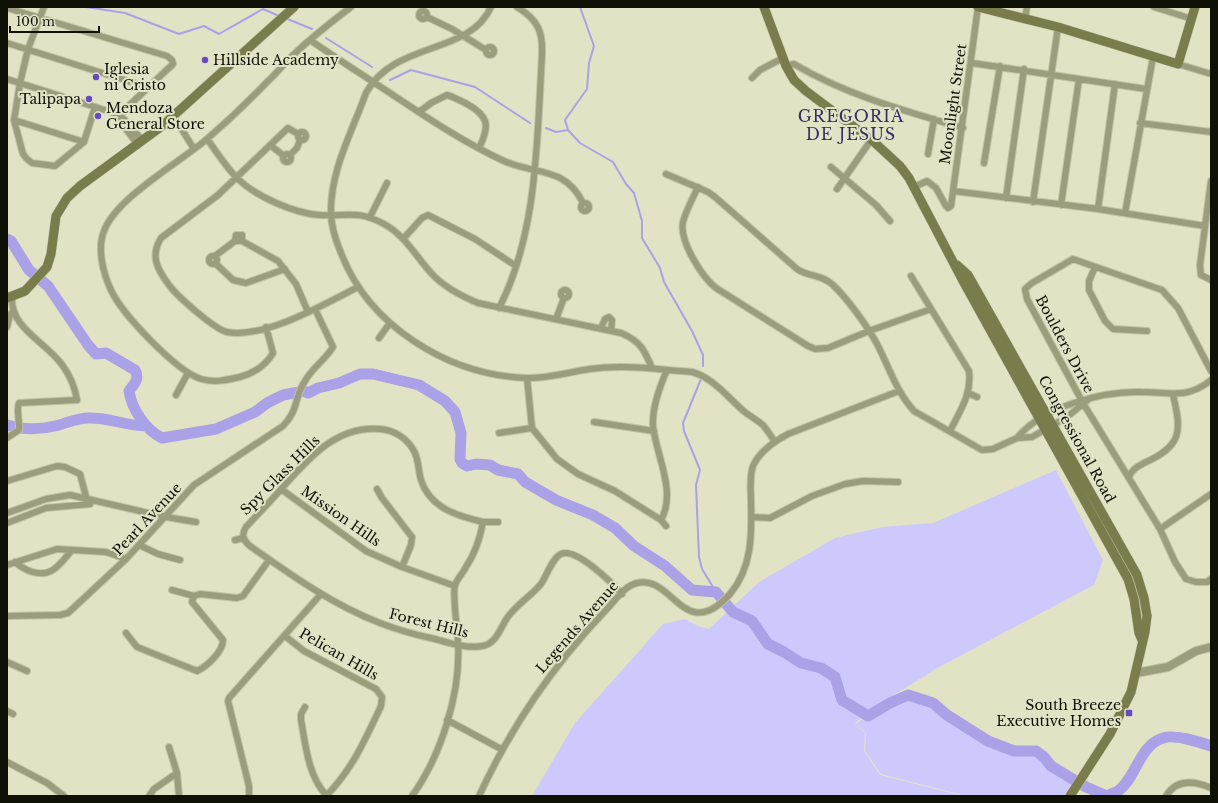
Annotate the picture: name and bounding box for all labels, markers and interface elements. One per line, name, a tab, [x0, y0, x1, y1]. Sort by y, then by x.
scale bar	[10, 8, 99, 34]
text: 100 m	[16, 14, 55, 29]
street label: Moonlight Street	[936, 42, 970, 165]
place label: Hillside Academy	[213, 51, 339, 69]
marker: Hillside Academy	[200, 55, 210, 65]
place label: Iglesia ni Cristo	[104, 60, 166, 94]
marker: Iglesia ni Cristo	[91, 72, 101, 82]
place label: Talipapa	[20, 90, 81, 108]
marker: Talipapa	[84, 94, 94, 104]
place label: Mendoza General Store	[106, 99, 205, 133]
district label: GREGORIA DE JESUS	[798, 106, 904, 144]
marker: Mendoza General Store	[93, 111, 103, 121]
street label: Boulders Drive	[1032, 292, 1098, 396]
street label: Congressional Road	[1035, 372, 1120, 506]
street label: Spy Glass Hills	[236, 431, 324, 519]
street label: Pearl Avenue	[109, 479, 185, 559]
street label: Mission Hills	[298, 482, 384, 550]
street label: Legends Avenue	[532, 577, 622, 677]
street label: Forest Hills	[387, 604, 471, 642]
street label: Pelican Hills	[296, 624, 382, 684]
place label: South Breeze Executive Homes	[996, 696, 1121, 730]
marker: South Breeze Executive Homes	[1124, 708, 1134, 718]

